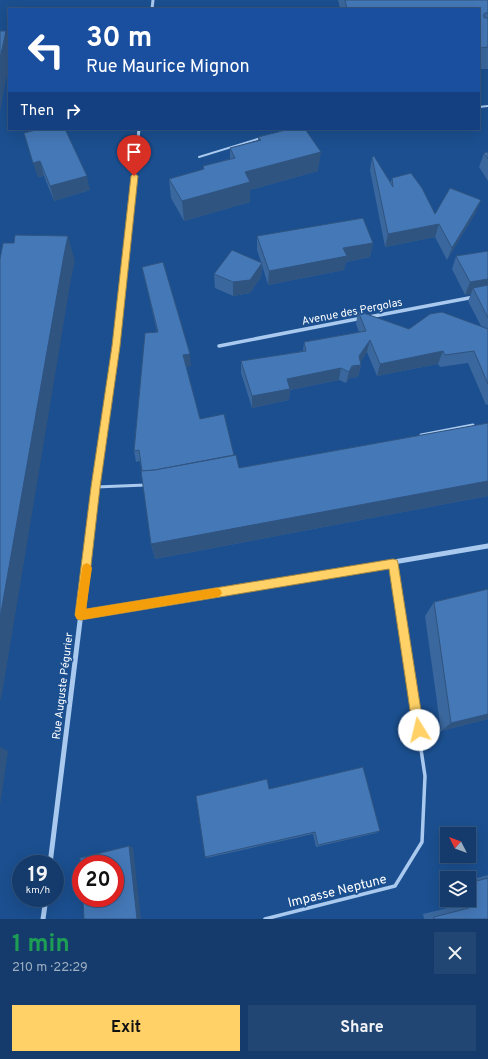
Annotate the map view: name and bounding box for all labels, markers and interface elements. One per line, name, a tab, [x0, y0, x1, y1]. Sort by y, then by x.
text: 30 m	[86, 21, 152, 57]
icon: left	[20, 24, 72, 76]
text: Rue Maurice Mignon	[86, 56, 250, 79]
icon: right	[62, 100, 84, 122]
text: Then	[20, 102, 54, 121]
pin	[117, 135, 151, 176]
icon: arrive	[123, 141, 145, 163]
street label: Avenue des Pergolas	[301, 295, 404, 329]
street label: Rue Auguste Pégurier	[49, 631, 77, 740]
position arrow	[398, 709, 440, 751]
north arrow	[440, 827, 476, 863]
map controls	[440, 827, 476, 907]
speed limit sign: 20	[72, 855, 124, 907]
text: 19	[28, 863, 48, 889]
button: layers	[440, 871, 476, 907]
street label: Impasse Neptune	[286, 872, 389, 912]
text: km/h	[26, 884, 50, 897]
text: 1 min	[12, 930, 70, 960]
button: close	[434, 932, 476, 974]
text: 210 m · 22:29	[12, 960, 88, 976]
button: Exit	[12, 1005, 240, 1051]
button: Share	[248, 1005, 476, 1051]

